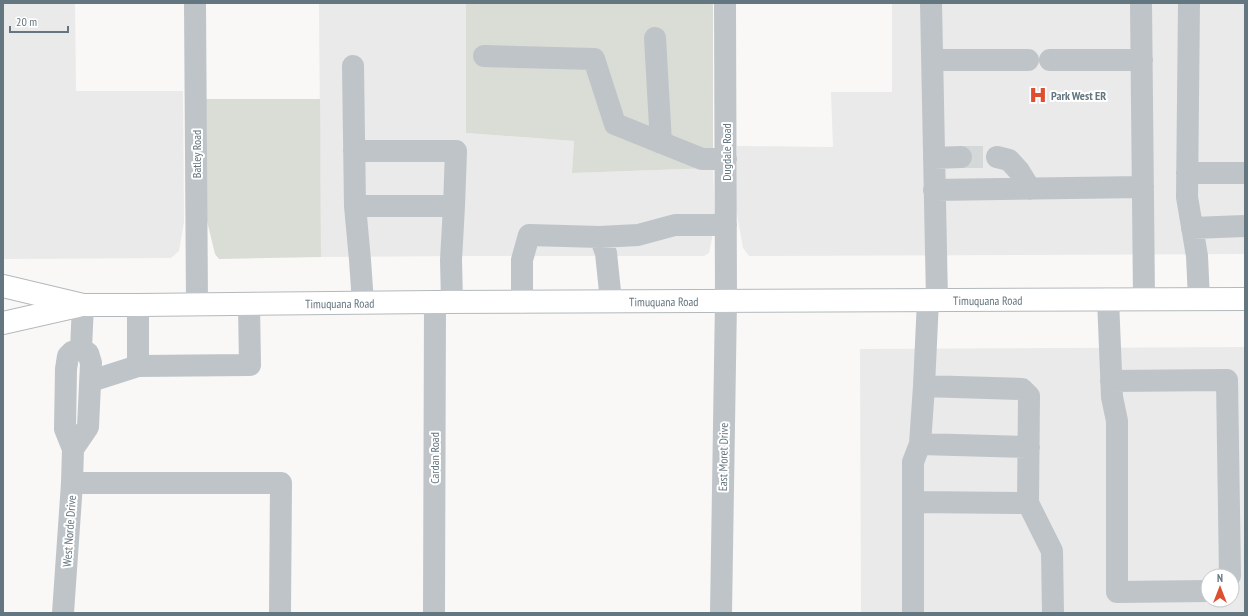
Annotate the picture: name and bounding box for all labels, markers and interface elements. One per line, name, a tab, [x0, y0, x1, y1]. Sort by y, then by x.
scale bar	[10, 8, 68, 34]
text: 20 m	[16, 14, 37, 29]
hospital icon: Park West ER	[1028, 85, 1048, 105]
place label: Park West ER	[1051, 88, 1106, 103]
street label: Dugdale Road	[719, 123, 734, 181]
street label: Batley Road	[189, 130, 204, 178]
street label: Timuquana Road	[953, 292, 1022, 308]
street label: Timuquana Road	[629, 294, 698, 309]
street label: Timuquana Road	[305, 295, 375, 311]
street label: East Moret Drive	[715, 423, 731, 491]
street label: Cardan Road	[427, 432, 442, 484]
street label: West Norde Drive	[59, 495, 79, 567]
north arrow	[1200, 568, 1240, 608]
text: N	[1217, 571, 1223, 585]

